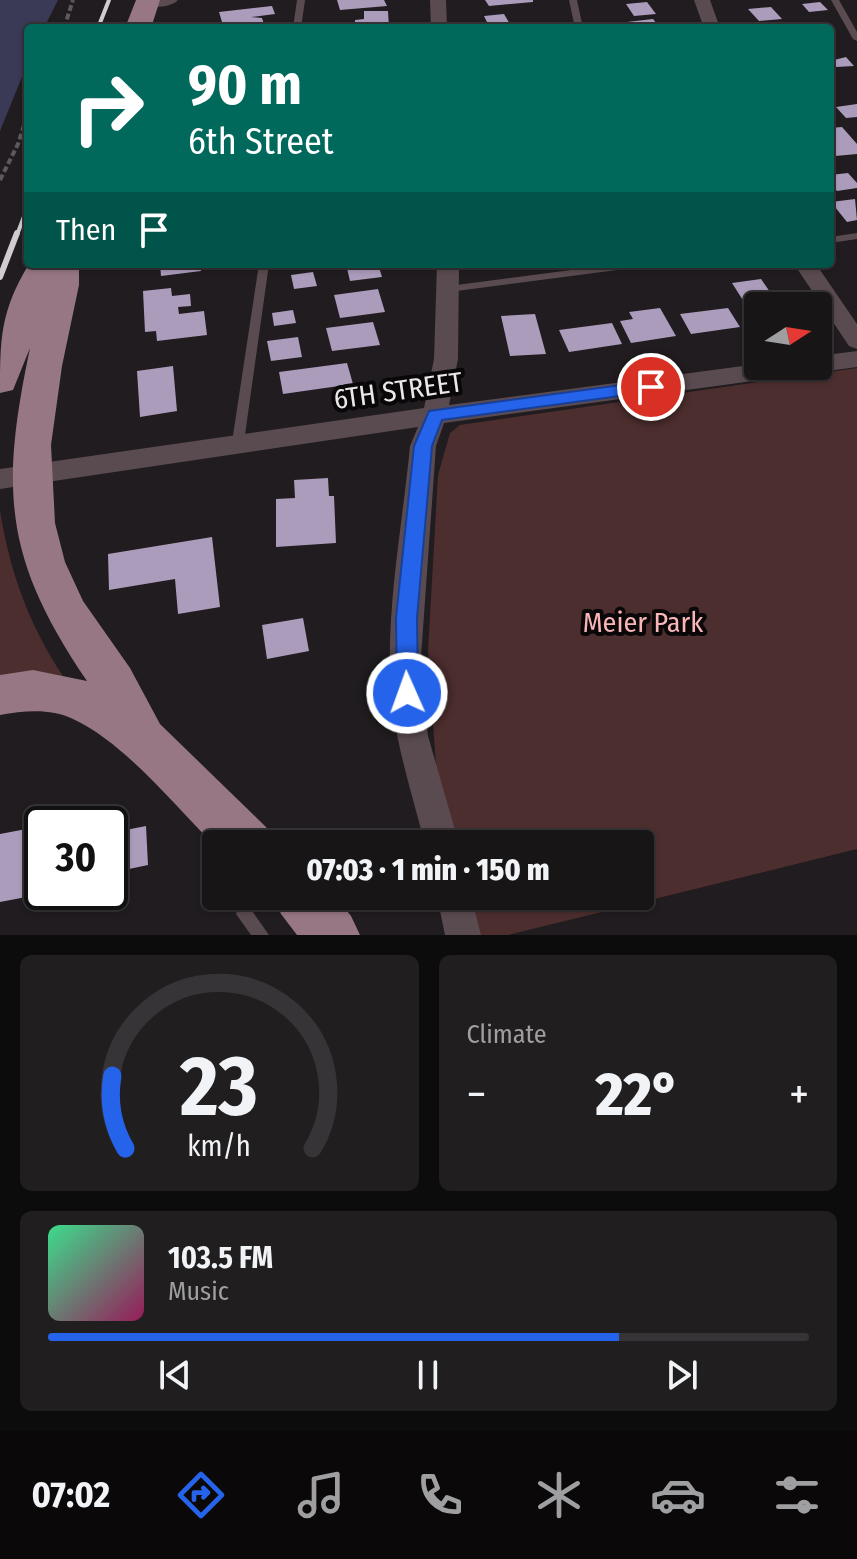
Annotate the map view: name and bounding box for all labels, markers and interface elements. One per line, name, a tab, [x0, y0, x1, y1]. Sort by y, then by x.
text: 90 m	[188, 52, 302, 119]
icon: right	[56, 56, 160, 160]
text: 6th Street	[188, 120, 334, 164]
icon: arrive	[132, 208, 176, 252]
text: Then	[56, 212, 116, 248]
north arrow	[744, 292, 832, 380]
map controls	[744, 292, 832, 380]
pin	[617, 353, 685, 421]
street label: 6TH STREET	[332, 365, 465, 416]
icon: arrive	[629, 365, 673, 409]
park label: Meier Park	[583, 606, 704, 639]
position arrow	[365, 651, 449, 735]
speed limit sign: 30	[24, 806, 128, 910]
text: 07:03 · 1 min · 150 m	[306, 852, 550, 888]
text: Climate	[467, 1019, 547, 1050]
text: 23	[179, 1037, 258, 1137]
text: 22°	[595, 1059, 680, 1131]
text: −	[467, 1068, 486, 1121]
text: +	[789, 1068, 809, 1121]
text: km/h	[187, 1129, 251, 1164]
text: 103.5 FM	[168, 1240, 273, 1276]
text: Music	[168, 1276, 229, 1307]
icon: previous	[153, 1353, 197, 1397]
icon: pause	[406, 1353, 450, 1397]
icon: next	[660, 1353, 704, 1397]
icon: directions	[173, 1467, 229, 1523]
icon: music	[293, 1467, 349, 1523]
icon: phone	[412, 1467, 468, 1523]
icon: climate	[531, 1467, 587, 1523]
icon: car	[650, 1467, 706, 1523]
icon: filters	[769, 1467, 825, 1523]
text: 07:02	[32, 1473, 110, 1517]

